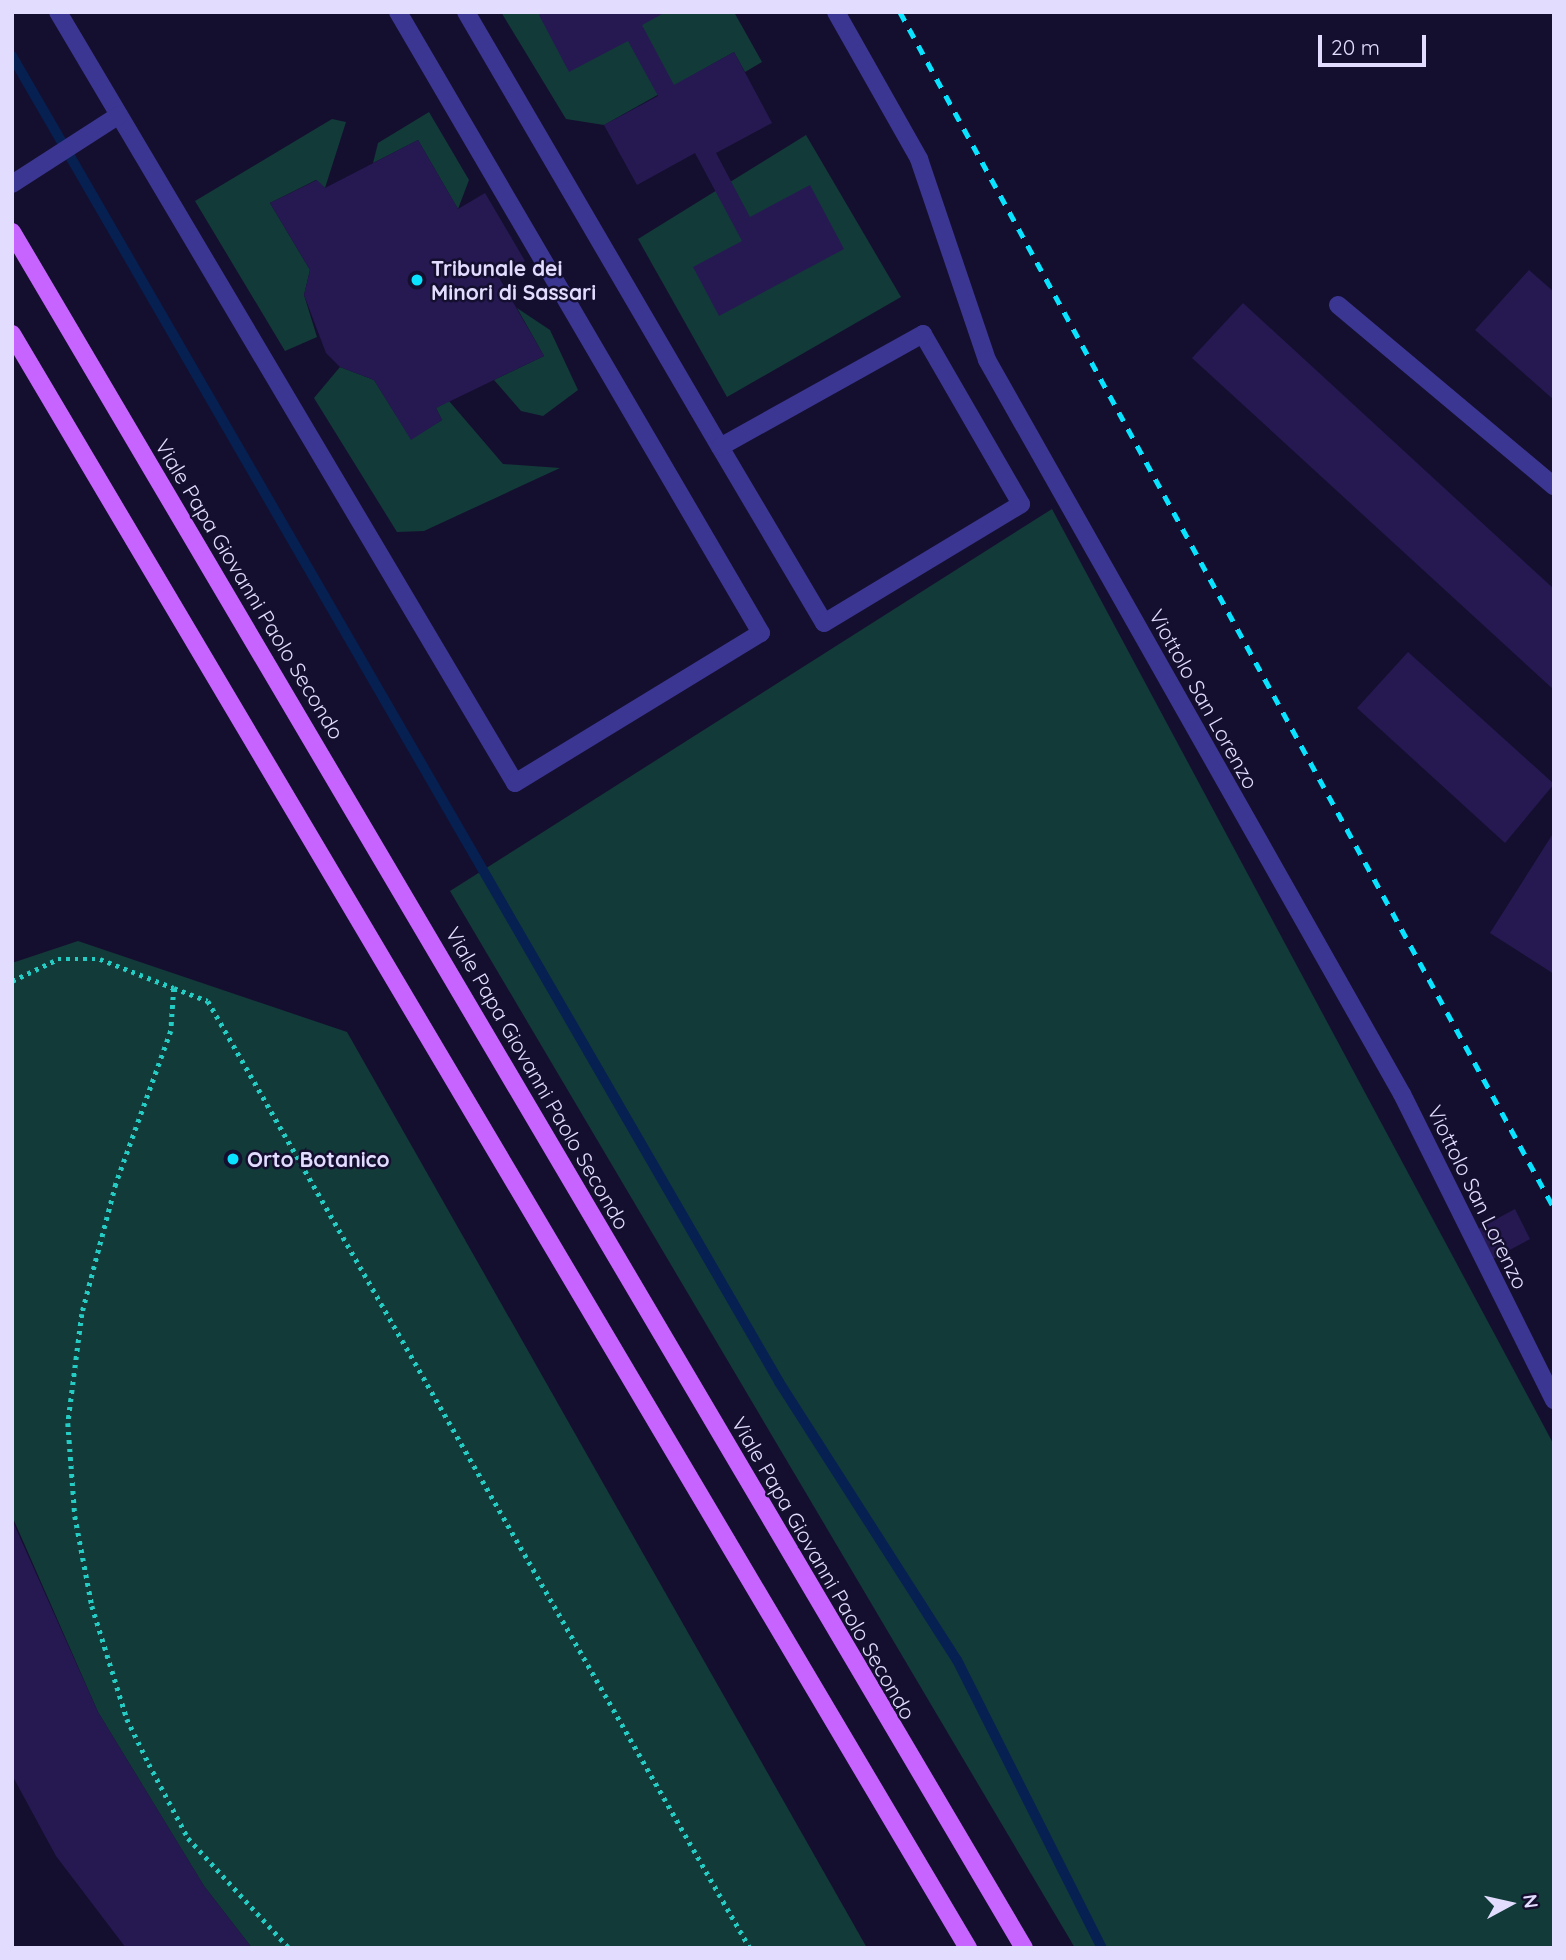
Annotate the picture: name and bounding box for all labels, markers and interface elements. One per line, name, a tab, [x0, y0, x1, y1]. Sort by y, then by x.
scale bar	[1321, 21, 1430, 65]
text: 20 m	[1331, 34, 1380, 60]
place label: Tribunale dei Minori di Sassari	[431, 255, 596, 305]
marker: Tribunale dei Minori di Sassari	[409, 272, 425, 288]
street label: Viale Papa Giovanni Paolo Secondo	[150, 435, 350, 743]
street label: Viottolo San Lorenzo	[1144, 605, 1264, 793]
street label: Viale Papa Giovanni Paolo Secondo	[441, 922, 635, 1234]
street label: Viottolo San Lorenzo	[1423, 1101, 1533, 1293]
place label: Orto Botanico	[247, 1146, 390, 1172]
marker: Orto Botanico	[225, 1151, 241, 1167]
street label: Viale Papa Giovanni Paolo Secondo	[727, 1412, 921, 1724]
north arrow	[1475, 1869, 1545, 1939]
text: N	[1518, 1892, 1544, 1910]

